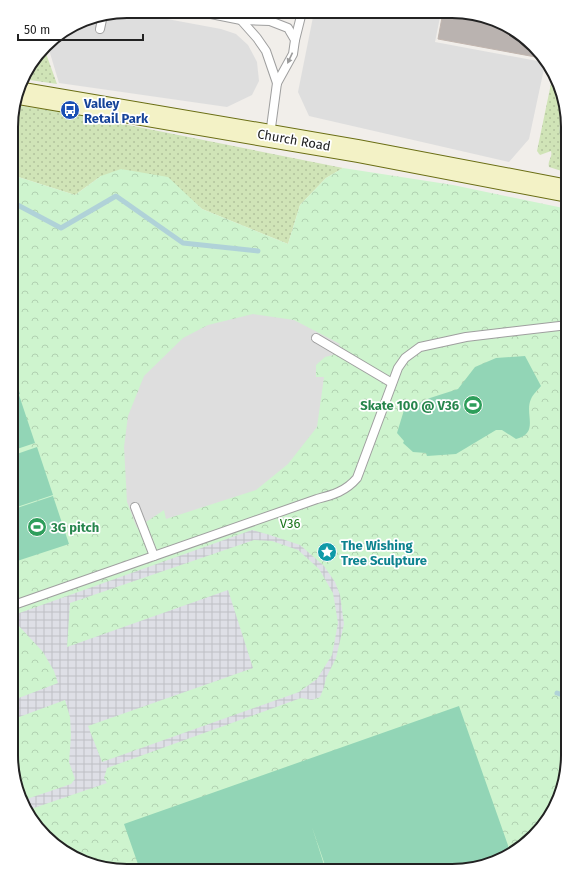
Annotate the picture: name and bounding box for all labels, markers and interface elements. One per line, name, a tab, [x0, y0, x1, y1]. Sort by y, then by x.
scale bar	[18, 16, 143, 42]
text: 50 m	[24, 23, 50, 37]
one-way arrow	[287, 52, 293, 64]
place label: Valley Retail Park	[83, 96, 149, 126]
bus stop icon: Valley Retail Park	[59, 99, 81, 121]
street label: Church Road	[256, 126, 332, 154]
sports icon: Skate 100 @ V36	[462, 394, 484, 416]
place label: Skate 100 @ V36	[360, 398, 459, 413]
sports icon: 3G pitch	[26, 516, 48, 538]
park label: V36	[280, 516, 300, 531]
place label: 3G pitch	[50, 520, 99, 535]
place label: The Wishing Tree Sculpture	[341, 538, 427, 568]
place icon: The Wishing Tree Sculpture	[316, 541, 338, 563]

